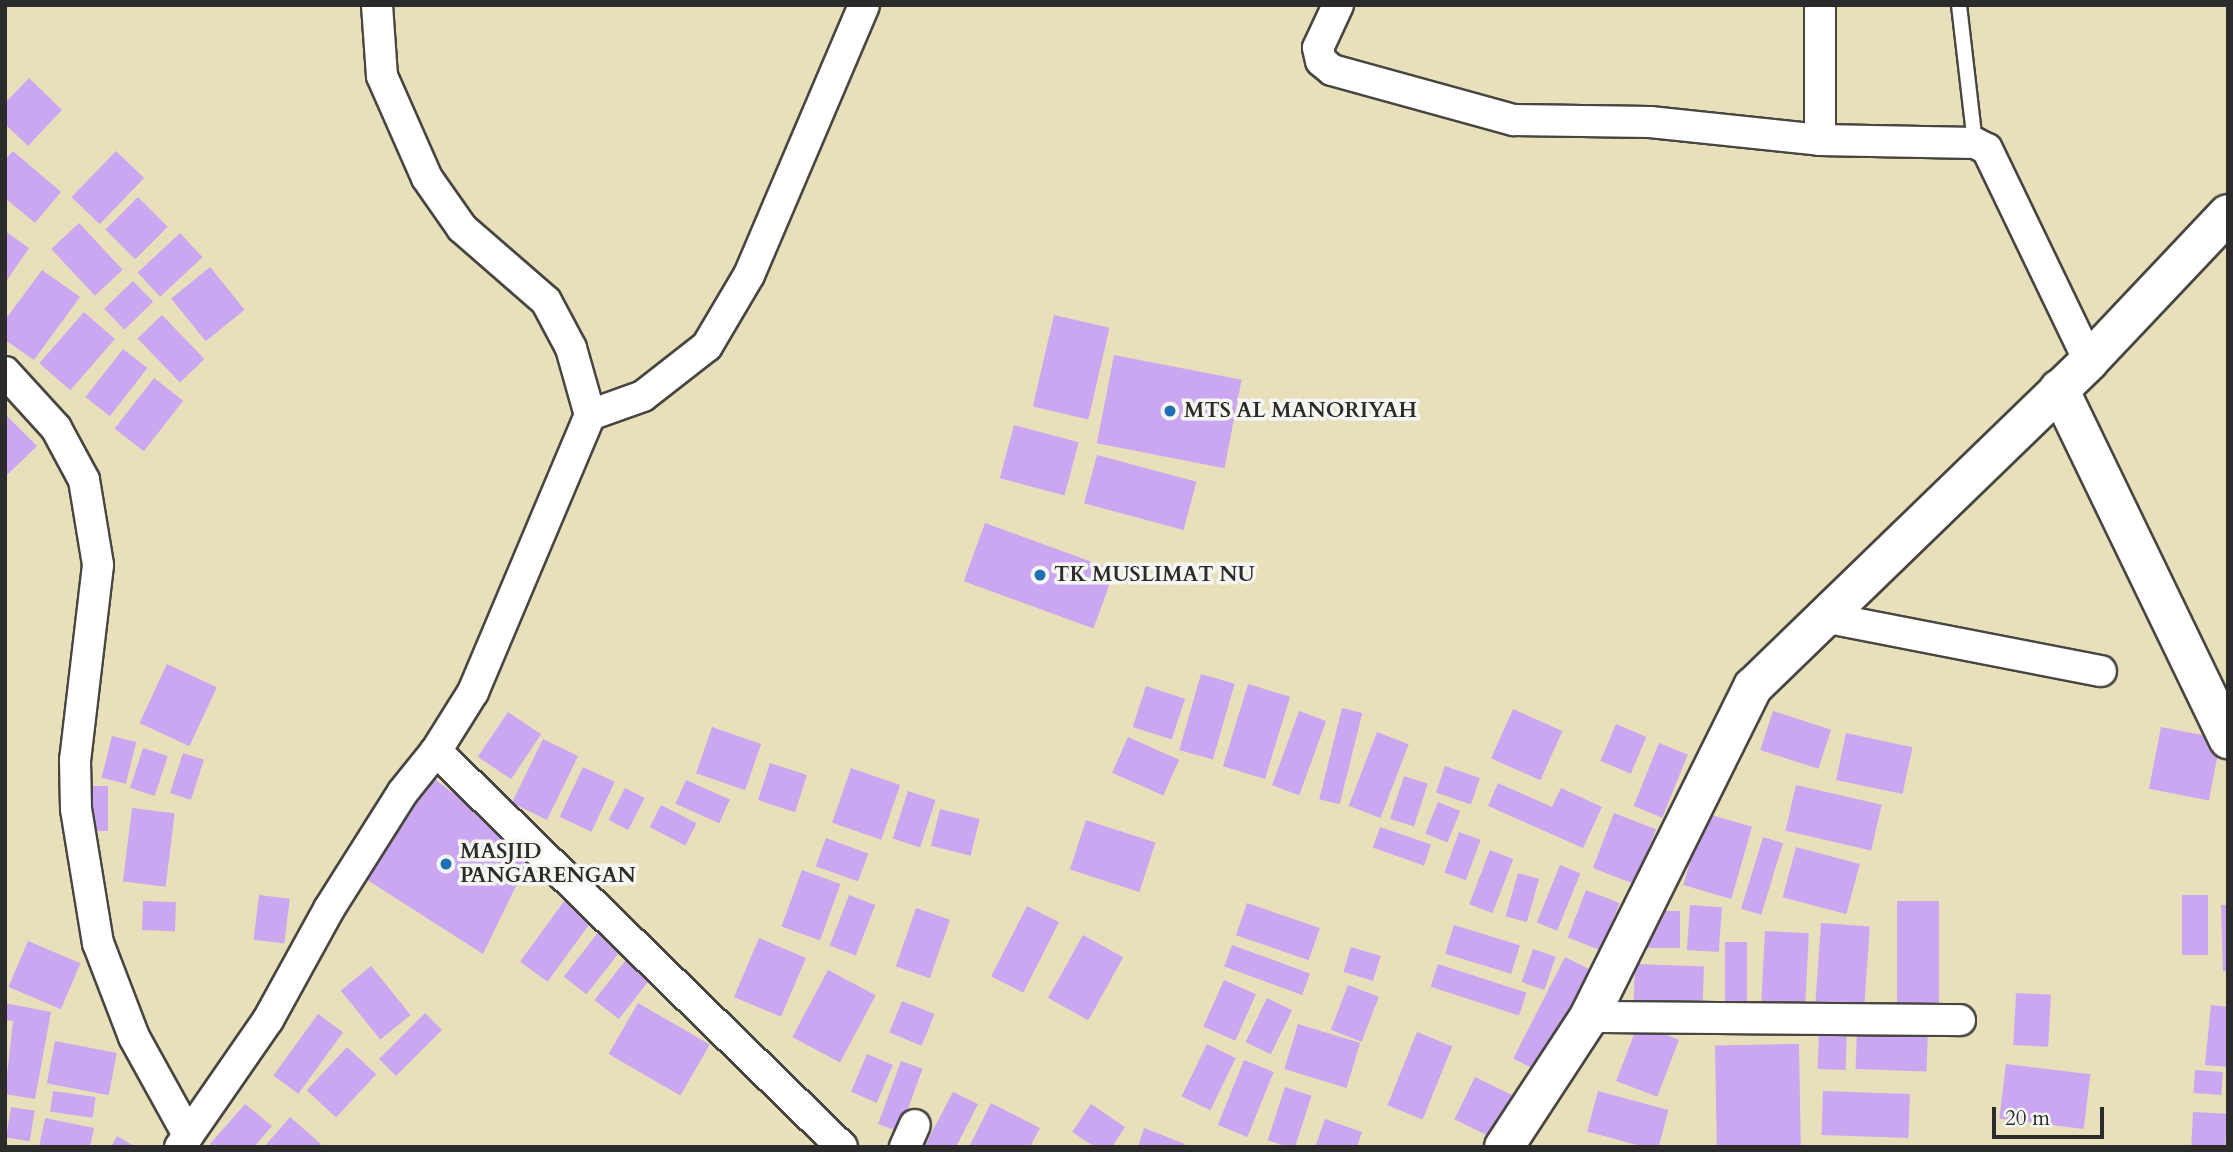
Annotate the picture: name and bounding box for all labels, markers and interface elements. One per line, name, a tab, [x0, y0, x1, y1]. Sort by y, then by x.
place label: MTS AL MANORIYAH	[1184, 398, 1417, 424]
marker: MTS AL MANORIYAH	[1162, 403, 1178, 419]
place label: TK MUSLIMAT NU	[1054, 562, 1255, 588]
marker: TK MUSLIMAT NU	[1032, 567, 1048, 583]
place label: MASJID PANGARENGAN	[460, 839, 636, 889]
marker: MASJID PANGARENGAN	[438, 856, 454, 872]
scale bar	[1995, 1092, 2107, 1136]
text: 20 m	[2005, 1104, 2050, 1133]

